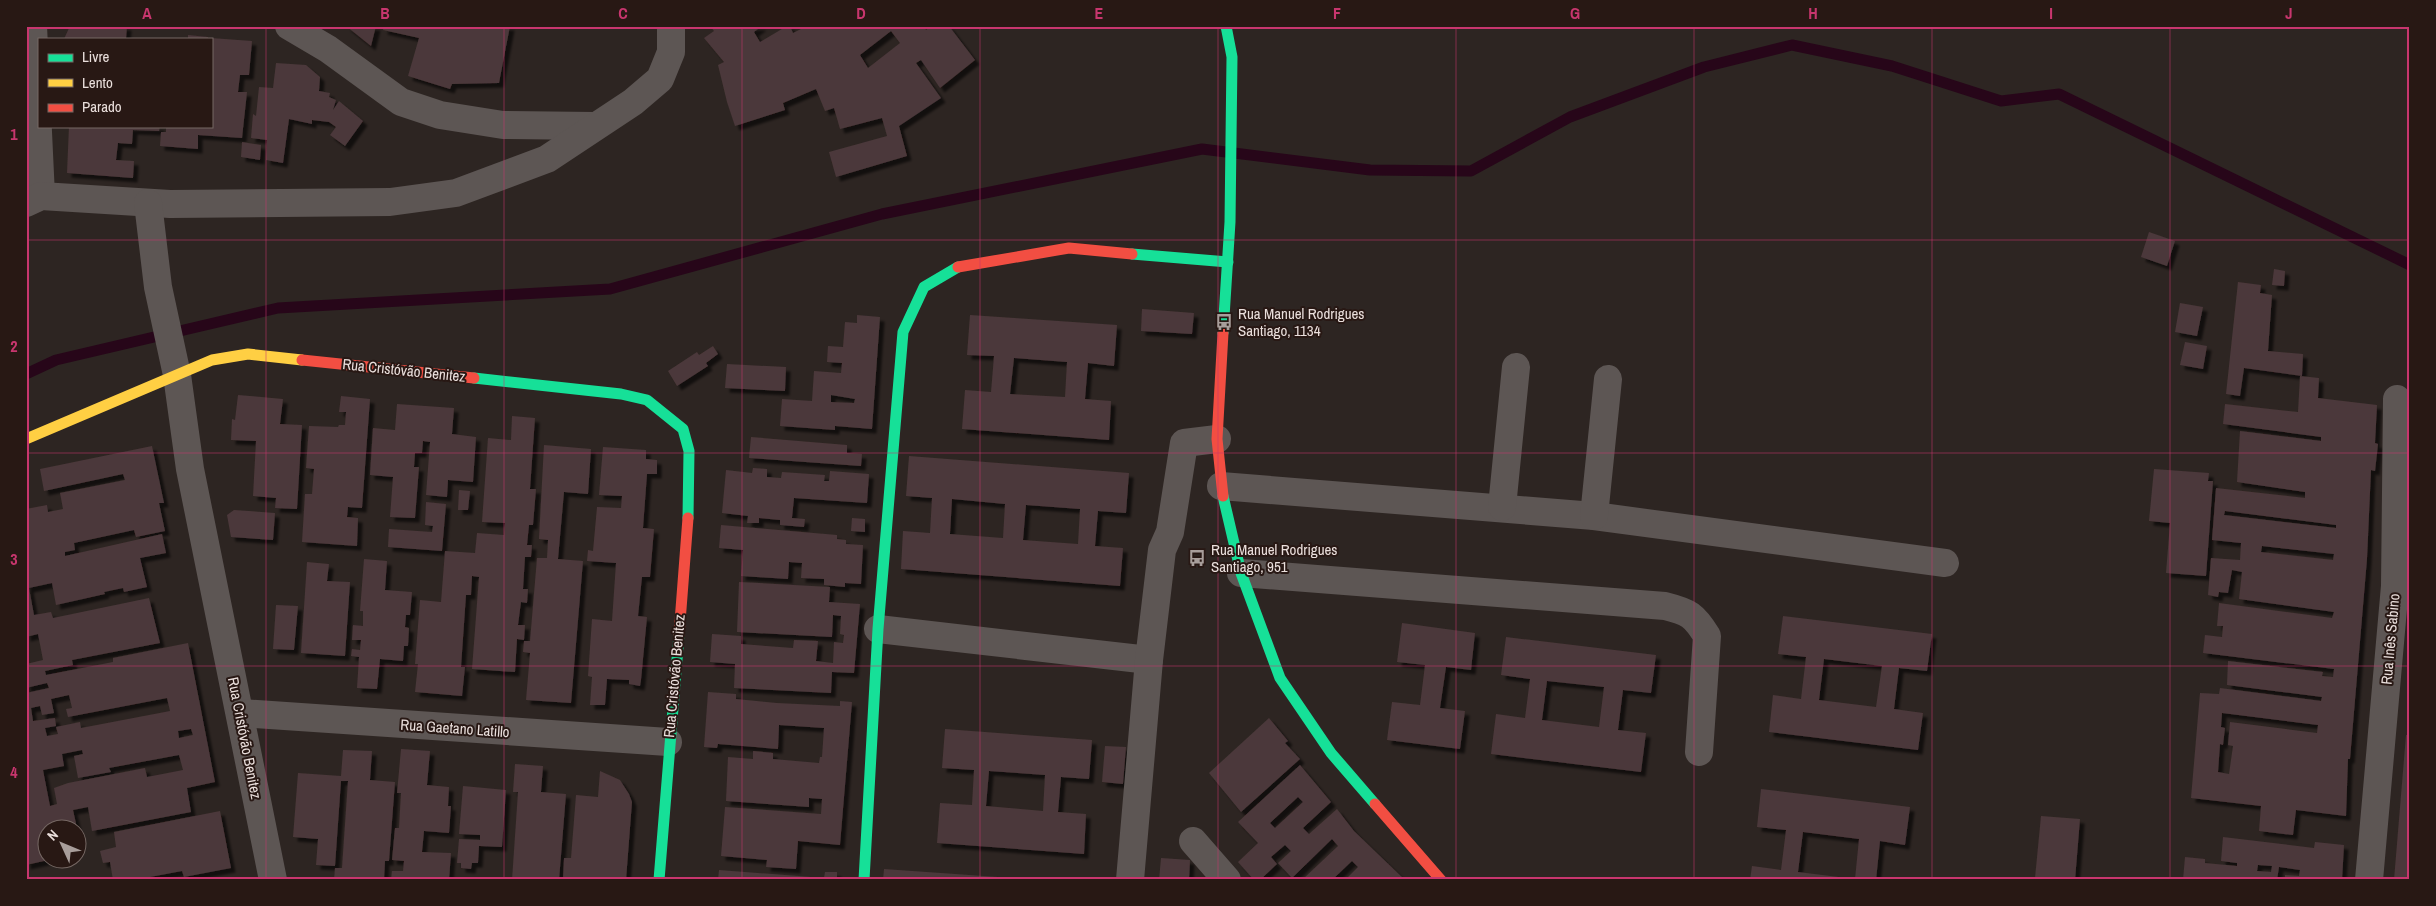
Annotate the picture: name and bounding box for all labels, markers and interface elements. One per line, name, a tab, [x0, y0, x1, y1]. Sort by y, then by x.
text: A	[142, 2, 152, 24]
text: B	[380, 2, 390, 24]
text: C	[618, 2, 628, 24]
text: D	[856, 2, 866, 24]
text: E	[1095, 2, 1104, 24]
text: F	[1333, 2, 1341, 24]
text: G	[1570, 2, 1580, 24]
text: H	[1808, 2, 1818, 24]
text: I	[2049, 2, 2053, 24]
text: J	[2285, 2, 2293, 24]
legend	[38, 38, 212, 128]
text: Livre	[82, 46, 110, 67]
text: Lento	[82, 72, 113, 93]
text: Parado	[82, 96, 122, 117]
text: 1	[10, 123, 18, 145]
place label: Rua Manuel Rodrigues Santiago, 1134	[1238, 303, 1364, 341]
bus stop icon: Rua Manuel Rodrigues Santiago, 1134	[1214, 312, 1234, 332]
text: 2	[10, 335, 18, 357]
street label: Rua Cristóvão Benitez	[341, 353, 467, 387]
place label: Rua Manuel Rodrigues Santiago, 951	[1211, 539, 1337, 577]
text: 3	[10, 548, 18, 570]
bus stop icon: Rua Manuel Rodrigues Santiago, 951	[1187, 548, 1207, 568]
street label: Rua Inês Sabino	[2376, 592, 2404, 686]
street label: Rua Cristóvão Benitez	[658, 613, 690, 739]
street label: Rua Cristóvão Benitez	[223, 675, 267, 801]
street label: Rua Gaetano Latillo	[400, 714, 510, 742]
text: 4	[10, 761, 18, 783]
north arrow	[38, 818, 88, 868]
text: N	[43, 826, 62, 844]

